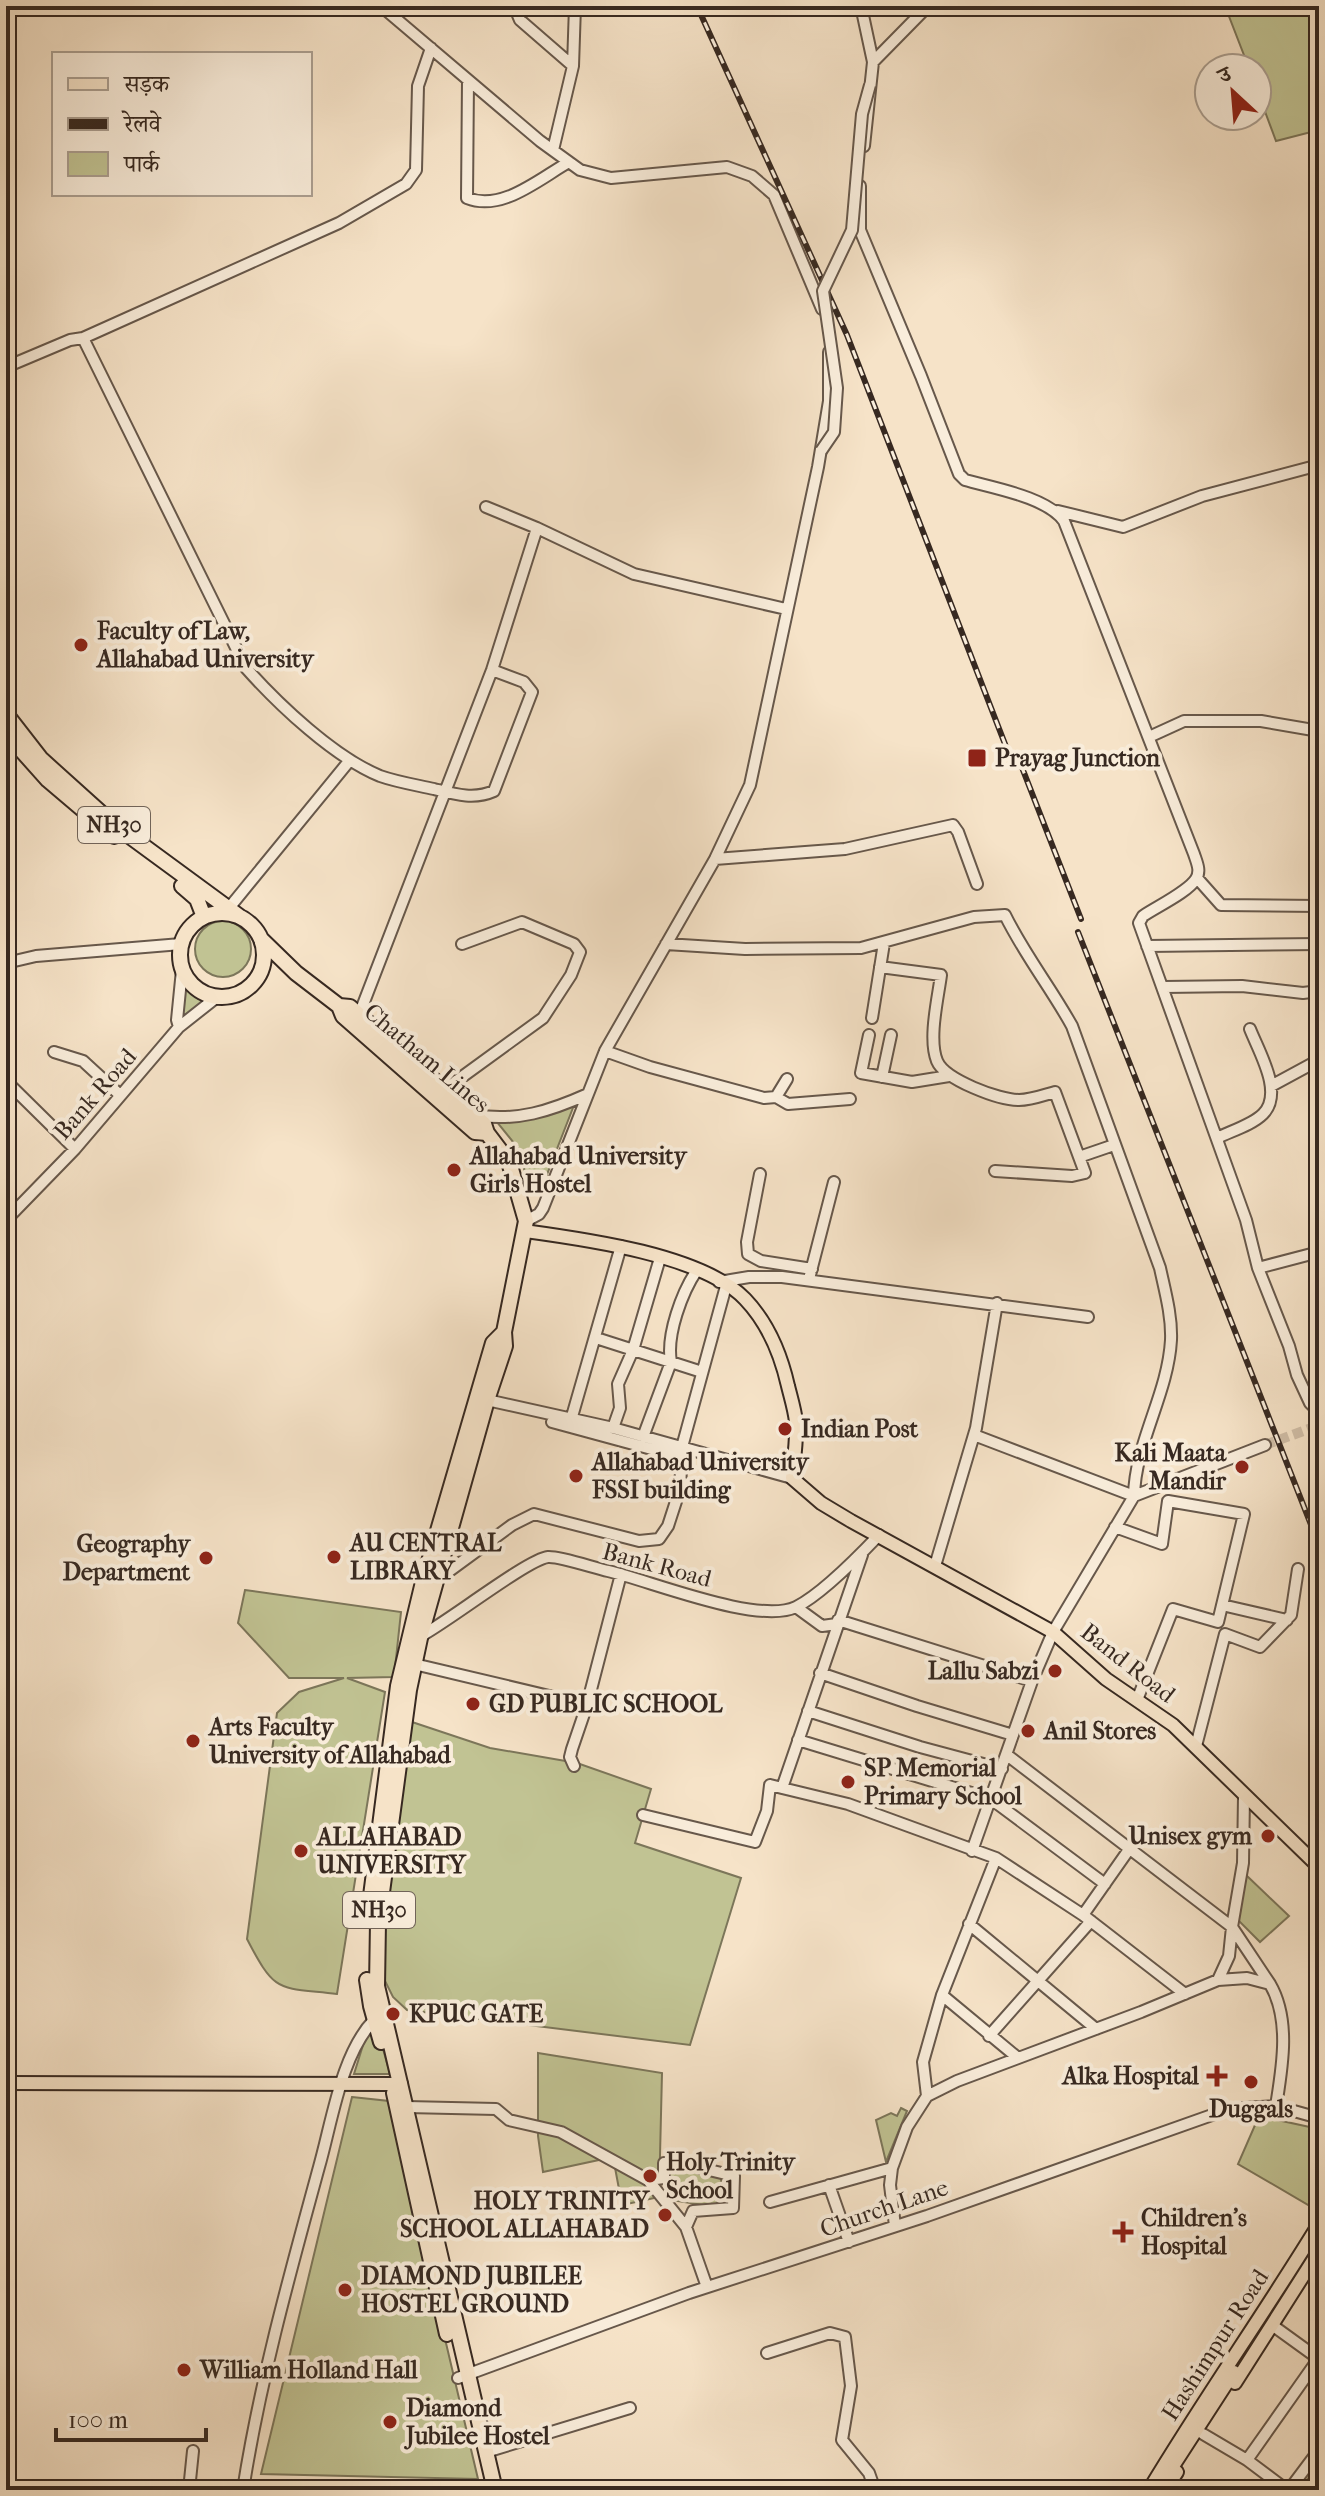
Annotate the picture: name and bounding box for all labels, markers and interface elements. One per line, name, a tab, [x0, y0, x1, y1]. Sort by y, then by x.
legend	[52, 52, 312, 196]
north arrow	[1193, 52, 1273, 132]
text: उ	[1212, 60, 1237, 90]
text: सड़क	[123, 70, 171, 98]
text: रेलवे	[121, 110, 163, 138]
text: पार्क	[123, 150, 161, 178]
place label: Faculty of Law, Allahabad University	[95, 617, 315, 673]
marker: Faculty of Law, Allahabad University	[72, 636, 90, 654]
place label: Prayag Junction	[995, 744, 1161, 772]
marker: Prayag Junction	[966, 747, 988, 769]
road number: NH30	[78, 807, 150, 843]
street label: Chatham Lines	[359, 997, 495, 1119]
street label: Bank Road	[48, 1042, 143, 1145]
place label: Allahabad University Girls Hostel	[468, 1142, 688, 1198]
marker: Allahabad University Girls Hostel	[445, 1161, 463, 1179]
place label: Indian Post	[801, 1415, 919, 1443]
marker: Indian Post	[776, 1420, 794, 1438]
place label: Kali Maata Mandir	[1114, 1439, 1227, 1495]
place label: Allahabad University FSSI building	[590, 1448, 810, 1504]
marker: Kali Maata Mandir	[1233, 1458, 1251, 1476]
marker: Allahabad University FSSI building	[567, 1467, 585, 1485]
place label: AU CENTRAL LIBRARY	[348, 1529, 502, 1585]
place label: Geography Department	[63, 1530, 191, 1586]
street label: Bank Road	[599, 1537, 715, 1593]
marker: AU CENTRAL LIBRARY	[325, 1548, 343, 1566]
marker: Geography Department	[197, 1549, 215, 1567]
street label: Band Road	[1075, 1617, 1182, 1709]
place label: Lallu Sabzi	[928, 1657, 1040, 1685]
marker: Lallu Sabzi	[1046, 1662, 1064, 1680]
place label: GD PUBLIC SCHOOL	[489, 1690, 723, 1718]
marker: GD PUBLIC SCHOOL	[464, 1695, 482, 1713]
place label: Arts Faculty University of Allahabad	[207, 1713, 451, 1769]
place label: Anil Stores	[1042, 1717, 1156, 1745]
marker: Anil Stores	[1019, 1722, 1037, 1740]
marker: Arts Faculty University of Allahabad	[184, 1732, 202, 1750]
place label: SP Memorial Primary School	[864, 1754, 1022, 1810]
marker: SP Memorial Primary School	[839, 1773, 857, 1791]
place label: Unisex gym	[1128, 1822, 1253, 1850]
place label: ALLAHABAD UNIVERSITY	[315, 1823, 467, 1879]
marker: Unisex gym	[1259, 1827, 1277, 1845]
marker: ALLAHABAD UNIVERSITY	[292, 1842, 310, 1860]
road number: NH30	[343, 1892, 415, 1928]
place label: KPUC GATE	[409, 2000, 544, 2028]
marker: KPUC GATE	[384, 2005, 402, 2023]
place label: Alka Hospital	[1060, 2062, 1199, 2090]
marker: Alka Hospital	[1206, 2065, 1228, 2087]
marker: Duggals	[1242, 2073, 1260, 2091]
place label: Duggals	[1209, 2095, 1293, 2123]
place label: Holy Trinity School	[666, 2148, 796, 2204]
marker: Holy Trinity School	[641, 2167, 659, 2185]
street label: Church Lane	[816, 2173, 952, 2243]
place label: HOLY TRINITY SCHOOL ALLAHABAD	[400, 2187, 651, 2243]
place label: Children's Hospital	[1141, 2204, 1247, 2260]
marker: HOLY TRINITY SCHOOL ALLAHABAD	[656, 2206, 674, 2224]
marker: Children's Hospital	[1112, 2221, 1134, 2243]
place label: DIAMOND JUBILEE HOSTEL GROUND	[361, 2262, 583, 2318]
street label: Hashimpur Road	[1156, 2263, 1275, 2426]
marker: DIAMOND JUBILEE HOSTEL GROUND	[336, 2281, 354, 2299]
place label: William Holland Hall	[199, 2356, 418, 2384]
marker: William Holland Hall	[175, 2361, 193, 2379]
scale bar	[56, 2392, 206, 2442]
place label: Diamond Jubilee Hostel	[404, 2394, 550, 2450]
text: 100 m	[68, 2406, 128, 2434]
marker: Diamond Jubilee Hostel	[381, 2413, 399, 2431]

